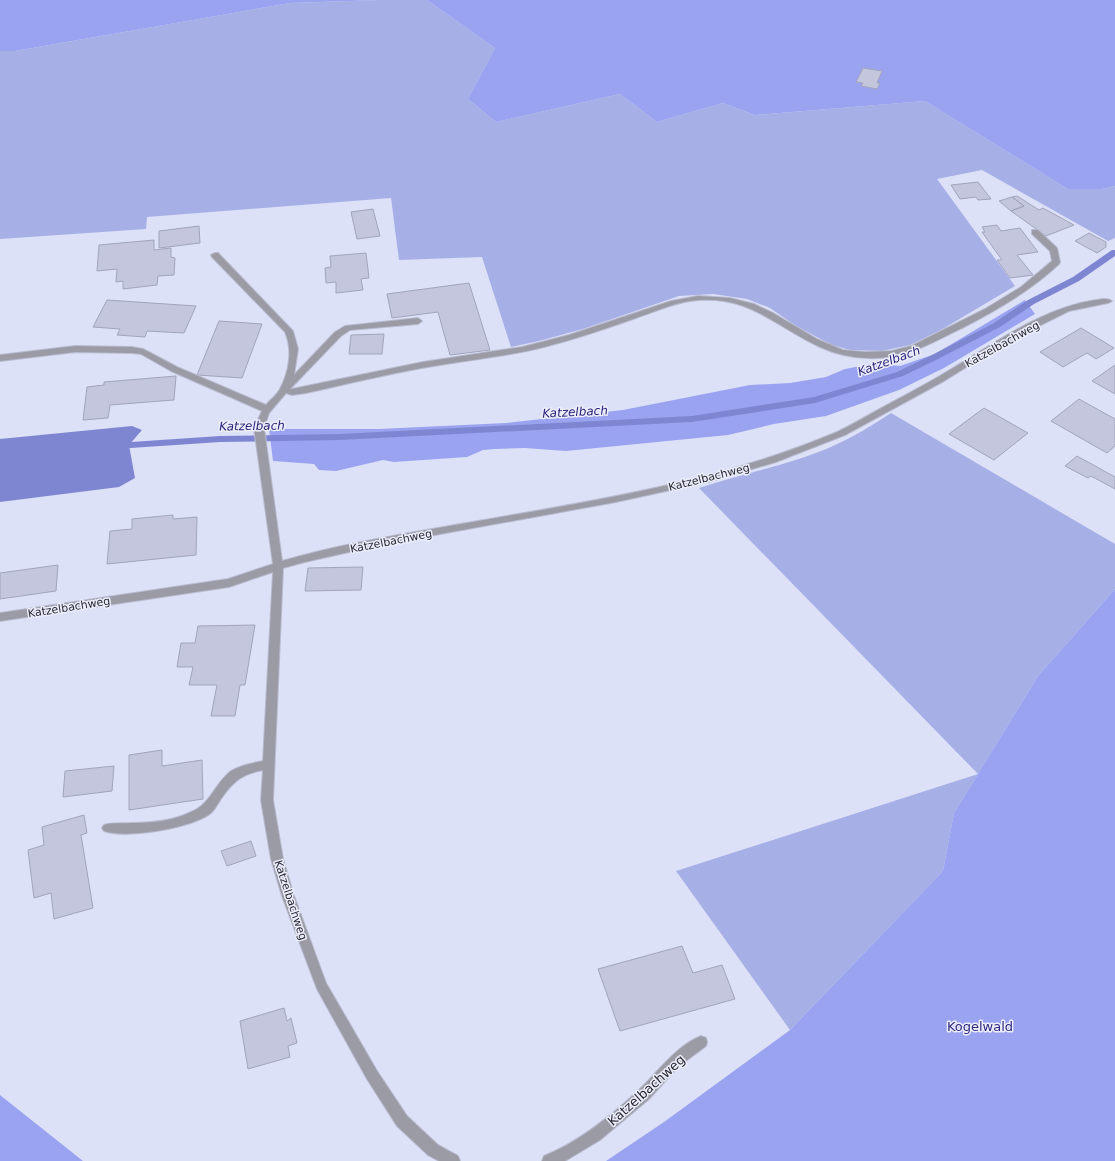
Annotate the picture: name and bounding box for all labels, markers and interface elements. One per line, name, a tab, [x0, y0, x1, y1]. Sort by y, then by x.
street label: Katzelbachweg	[963, 319, 1042, 370]
water label: Katzelbach	[856, 343, 922, 379]
water label: Katzelbach	[542, 403, 608, 421]
water label: Katzelbach	[219, 418, 285, 434]
street label: Katzelbachweg	[667, 461, 751, 494]
street label: Katzelbachweg	[349, 527, 433, 556]
street label: Katzelbachweg	[27, 595, 111, 620]
street label: Katzelbachweg	[271, 859, 310, 942]
park label: Kogelwald	[947, 1019, 1013, 1034]
street label: Katzelbachweg	[605, 1052, 688, 1129]

